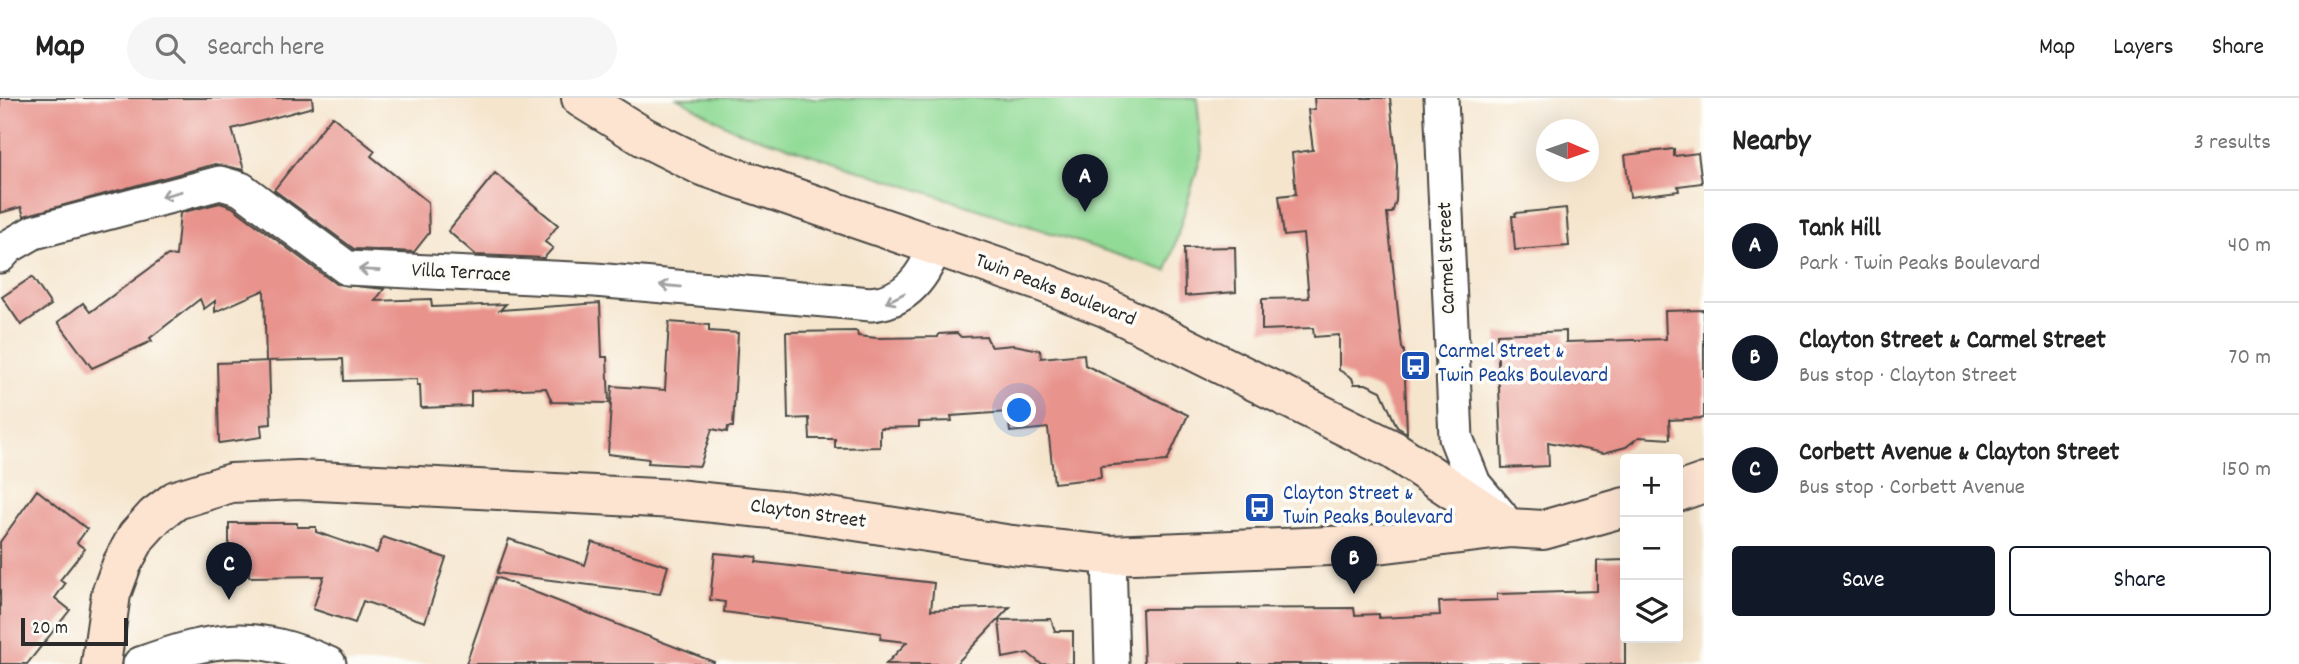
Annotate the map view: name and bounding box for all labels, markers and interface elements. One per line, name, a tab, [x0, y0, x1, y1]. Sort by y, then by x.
search box	[127, 17, 617, 80]
text: Map	[35, 25, 85, 72]
icon: search	[151, 29, 189, 67]
text: Search here	[207, 30, 325, 67]
text: Map	[2039, 31, 2075, 65]
text: Layers	[2113, 31, 2174, 65]
text: Share	[2212, 31, 2264, 65]
north arrow	[1536, 119, 1599, 182]
text: Nearby	[1732, 122, 1810, 165]
text: 3 results	[2194, 127, 2271, 160]
pin: A	[1062, 154, 1108, 212]
one-way arrow	[160, 188, 182, 201]
street label: Carmel Street	[1431, 201, 1465, 315]
text: Tank Hill	[1799, 211, 1881, 248]
text: A	[1749, 230, 1761, 263]
text: 40 m	[2228, 230, 2271, 263]
street label: Twin Peaks Boulevard	[970, 247, 1140, 335]
text: Park · Twin Peaks Boulevard	[1799, 248, 2040, 281]
street label: Villa Terrace	[411, 256, 511, 292]
one-way arrow	[358, 263, 381, 276]
one-way arrow	[659, 279, 681, 292]
one-way arrow	[885, 291, 906, 305]
text: Clayton Street & Carmel Street	[1799, 323, 2106, 360]
place label: Carmel Street & Twin Peaks Boulevard	[1438, 338, 1608, 392]
text: B	[1750, 342, 1760, 375]
text: 70 m	[2229, 342, 2271, 375]
bus stop icon: Carmel Street & Twin Peaks Boulevard	[1398, 348, 1432, 382]
text: Bus stop · Clayton Street	[1799, 360, 2017, 393]
your location	[1002, 393, 1036, 427]
text: Corbett Avenue & Clayton Street	[1799, 435, 2119, 472]
map controls	[1620, 454, 1683, 643]
button: +	[1620, 454, 1683, 517]
text: C	[1749, 454, 1761, 487]
text: 150 m	[2222, 454, 2271, 487]
text: Bus stop · Corbett Avenue	[1799, 472, 2025, 505]
place label: Clayton Street & Twin Peaks Boulevard	[1283, 480, 1453, 534]
bus stop icon: Clayton Street & Twin Peaks Boulevard	[1243, 490, 1277, 524]
street label: Clayton Street	[748, 492, 868, 538]
button: −	[1620, 517, 1683, 580]
pin: B	[1331, 536, 1377, 594]
pin: C	[206, 542, 252, 600]
button: Save	[1732, 546, 1995, 616]
button: Share	[2009, 546, 2271, 616]
button: layers	[1620, 580, 1683, 643]
scale bar	[21, 615, 128, 647]
text: 20 m	[32, 616, 68, 643]

